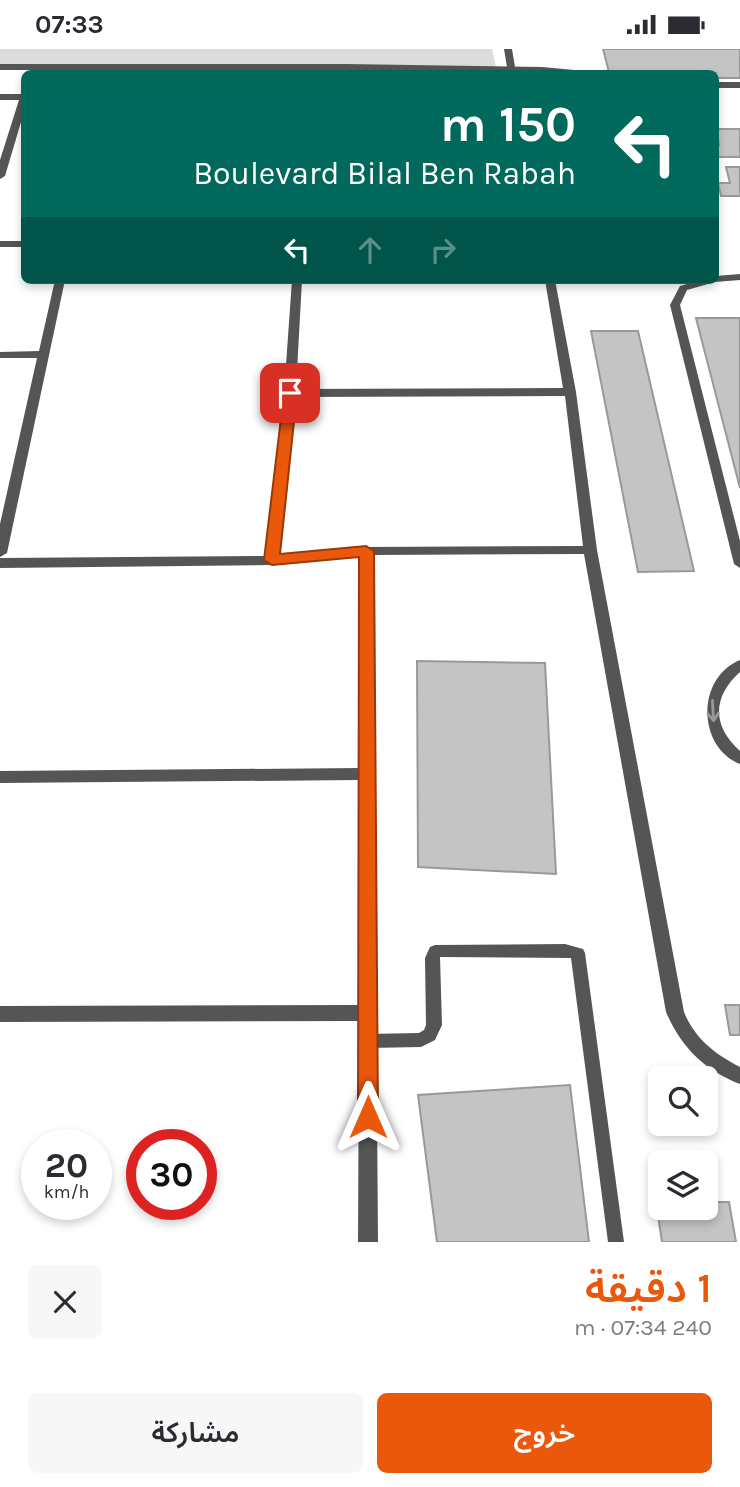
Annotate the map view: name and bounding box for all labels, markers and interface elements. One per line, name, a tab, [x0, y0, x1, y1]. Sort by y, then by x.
text: 07:33	[35, 9, 104, 40]
text: 150 m	[440, 96, 576, 153]
icon: left	[600, 98, 691, 189]
text: Boulevard Bilal Ben Rabah	[193, 155, 576, 192]
icon: left	[278, 231, 316, 269]
icon: ahead	[351, 231, 389, 269]
icon: right	[424, 231, 462, 269]
pin	[260, 363, 320, 423]
icon: arrive	[271, 374, 309, 412]
one-way arrow	[707, 699, 720, 722]
map controls	[648, 1066, 718, 1220]
button: search	[648, 1066, 718, 1136]
position arrow	[331, 1080, 405, 1154]
speed limit sign: 30	[126, 1129, 217, 1220]
text: 20	[45, 1145, 88, 1186]
button: layers	[648, 1150, 718, 1220]
text: km/h	[44, 1181, 89, 1203]
text: 1 دقيقة	[585, 1263, 712, 1313]
button: close	[28, 1265, 102, 1339]
text: 240 m · 07:34	[574, 1314, 712, 1341]
button: مشاركة	[28, 1393, 363, 1473]
button: خروج	[377, 1393, 712, 1473]

